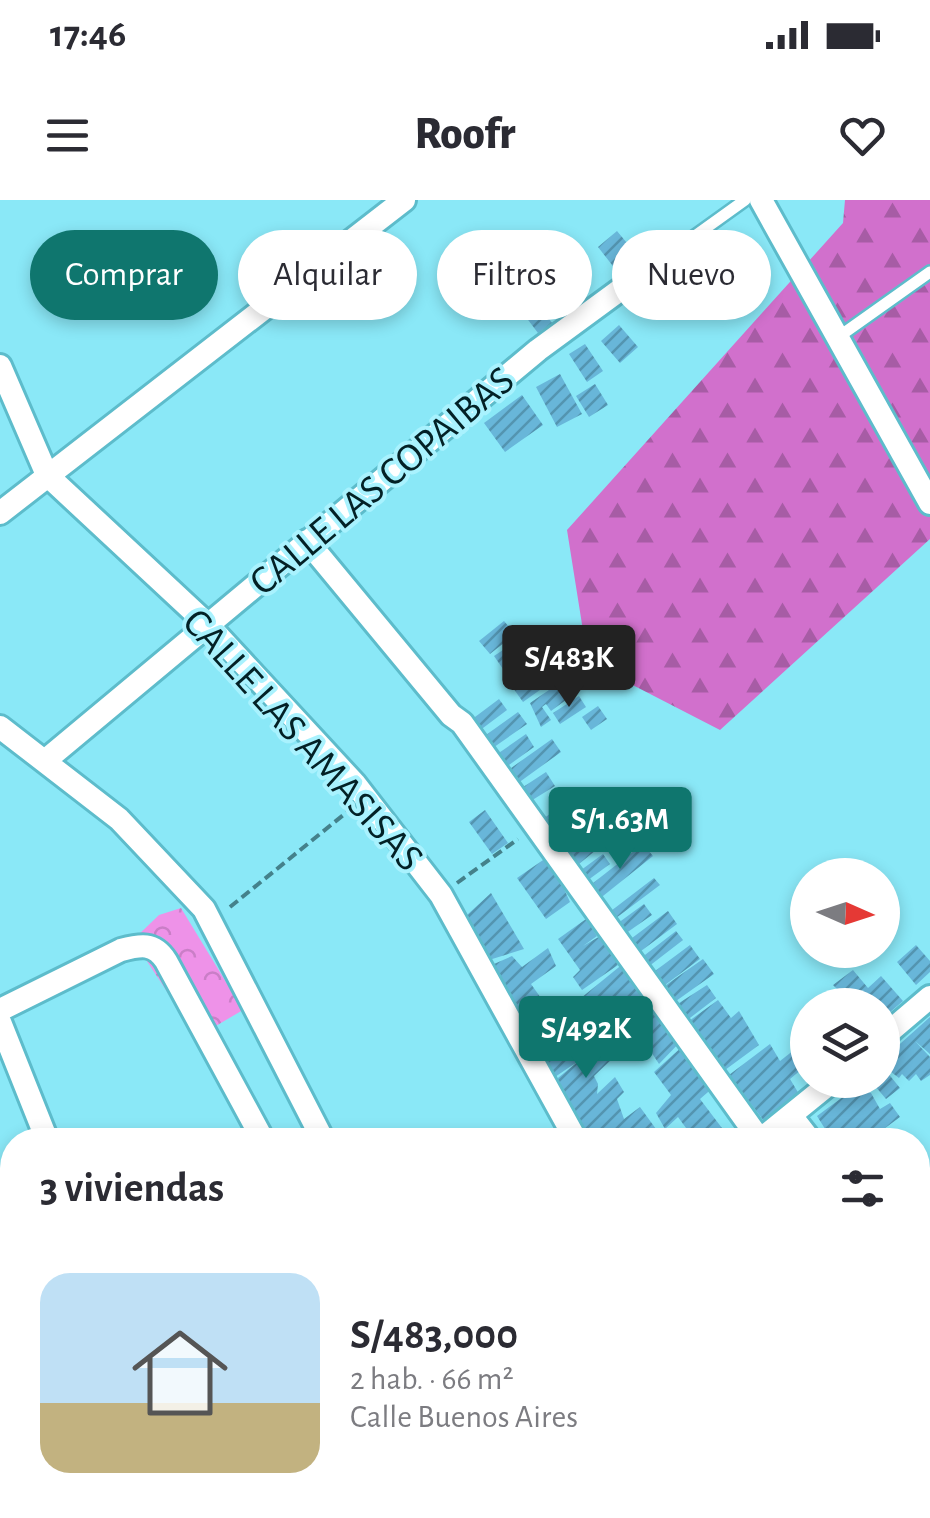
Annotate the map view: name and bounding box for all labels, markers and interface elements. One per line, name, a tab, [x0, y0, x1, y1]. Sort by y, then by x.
text: 17:46	[50, 16, 126, 54]
icon: menu	[40, 108, 95, 163]
icon: heart	[835, 108, 890, 163]
text: Roofr	[414, 112, 516, 157]
chip: Comprar	[30, 230, 218, 320]
chip: Alquilar	[238, 230, 417, 320]
chip: Filtros	[437, 230, 592, 320]
chip: Nuevo	[612, 230, 771, 320]
street label: CALLE LAS COPAIBAS	[243, 360, 522, 603]
street label: CALLE LAS AMASISAS	[175, 602, 430, 879]
pin: S/483K	[488, 625, 650, 710]
text: S/483K	[524, 641, 614, 673]
pin: S/1.63M	[528, 787, 712, 872]
text: S/1.63M	[571, 803, 669, 835]
north arrow	[790, 858, 900, 968]
map controls	[790, 858, 900, 1098]
button: layers	[790, 988, 900, 1098]
pin: S/492K	[505, 996, 667, 1081]
text: S/492K	[541, 1012, 631, 1044]
icon: filters	[835, 1161, 890, 1216]
text: 3 viviendas	[40, 1167, 224, 1209]
icon: home	[120, 1313, 240, 1433]
text: S/483,000	[350, 1314, 518, 1356]
text: 2 hab. · 66 m²	[350, 1363, 514, 1395]
text: Calle Buenos Aires	[350, 1401, 578, 1433]

